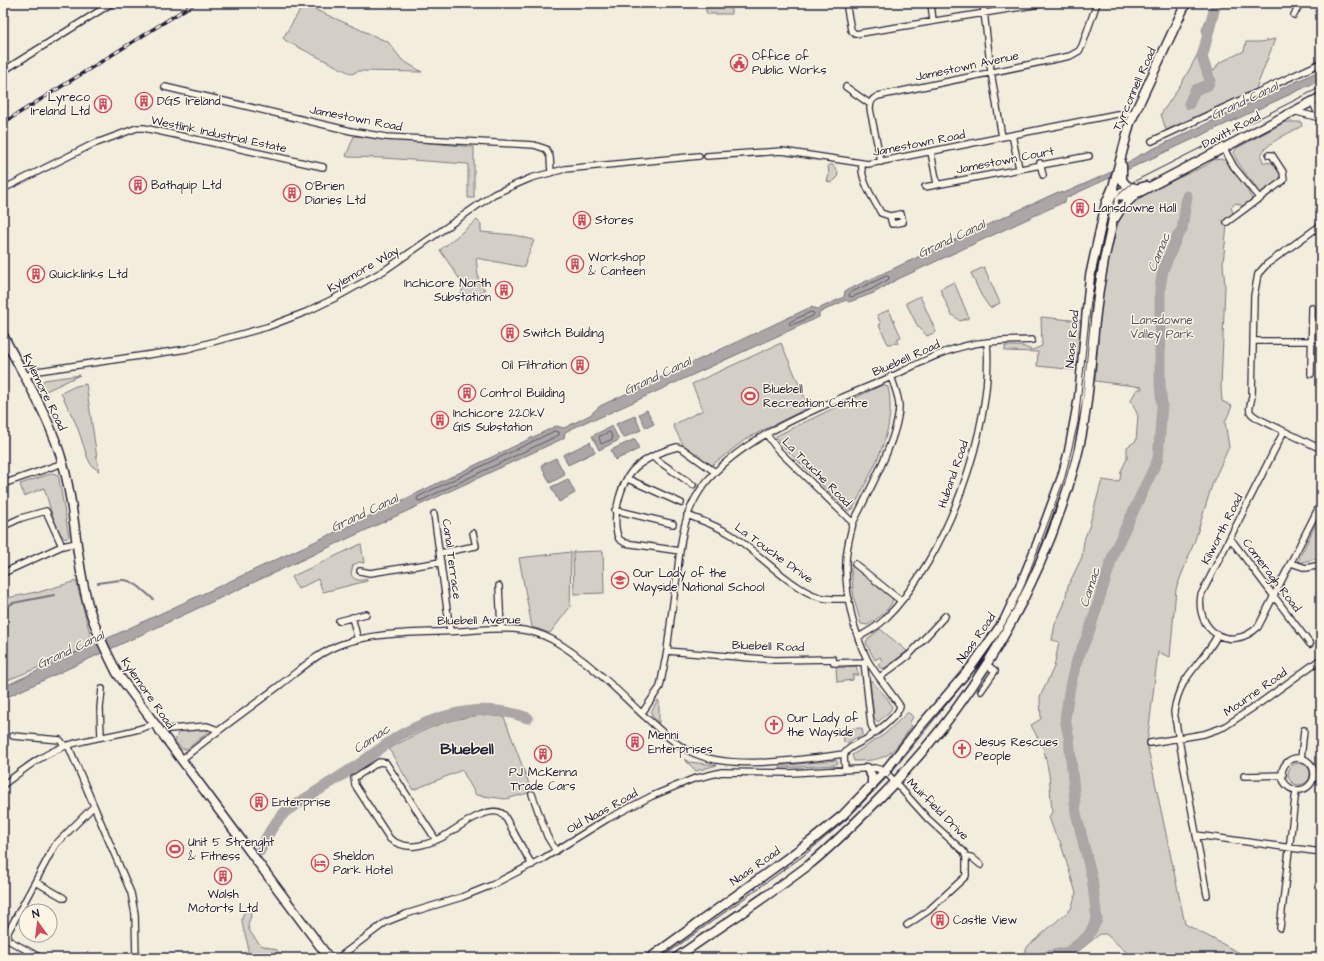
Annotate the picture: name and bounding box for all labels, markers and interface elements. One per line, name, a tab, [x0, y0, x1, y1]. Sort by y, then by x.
street label: Tyrconnell Road	[1108, 45, 1161, 134]
street label: Jamestown Avenue	[914, 47, 1021, 86]
place label: Office of Public Works	[752, 48, 827, 79]
public building icon: Office of Public Works	[729, 53, 749, 73]
water label: Grand Canal	[1208, 77, 1283, 124]
place label: Lyreco Ireland Ltd	[31, 89, 90, 120]
building icon: DGS Ireland	[134, 91, 154, 111]
place label: DGS Ireland	[157, 93, 221, 110]
building icon: Lyreco Ireland Ltd	[93, 94, 113, 114]
street label: Jamestown Road	[308, 101, 404, 136]
street label: Davitt Road	[1199, 108, 1263, 153]
street label: Westlink Industrial Estate	[150, 112, 289, 157]
street label: Jamestown Road	[871, 126, 967, 161]
street label: Jamestown Court	[955, 143, 1056, 178]
building icon: Bathquip Ltd	[128, 175, 148, 195]
place label: Bathquip Ltd	[151, 177, 221, 194]
place label: O'Brien Diaries Ltd	[305, 178, 366, 209]
building icon: O'Brien Diaries Ltd	[282, 183, 302, 203]
building icon: Lansdowne Hall	[1070, 198, 1090, 218]
place label: Lansdowne Hall	[1093, 200, 1177, 217]
building icon: Stores	[572, 210, 592, 230]
place label: Stores	[595, 212, 633, 229]
water label: Grand Canal	[915, 215, 990, 262]
water label: Camac	[1143, 229, 1175, 275]
street label: Kylemore Way	[324, 242, 403, 298]
place label: Workshop & Canteen	[588, 249, 646, 280]
building icon: Workshop & Canteen	[565, 254, 585, 274]
building icon: Quicklinks Ltd	[26, 264, 46, 284]
place label: Quicklinks Ltd	[49, 266, 128, 283]
place label: Inchicore North Substation	[404, 275, 491, 306]
building icon: Inchicore North Substation	[494, 280, 514, 300]
street label: Naas Road	[1061, 309, 1083, 369]
park label: Lansdowne Valley Park	[1130, 312, 1194, 344]
building icon: Switch Building	[500, 323, 520, 343]
place label: Switch Building	[523, 325, 604, 343]
street label: Bluebell Road	[870, 336, 943, 381]
street label: Kylemore Road	[18, 351, 71, 434]
water label: Grand Canal	[621, 352, 696, 399]
building icon: Oil Filtration	[570, 355, 590, 375]
place label: Oil Filtration	[501, 357, 567, 374]
place label: Bluebell Recreation Centre	[763, 381, 869, 412]
building icon: Control Building	[457, 383, 477, 403]
place label: Control Building	[480, 385, 565, 403]
sports icon: Bluebell Recreation Centre	[740, 386, 760, 406]
place label: Inchicore 220kV GIS Substation	[453, 405, 545, 436]
building icon: Inchicore 220kV GIS Substation	[430, 410, 450, 430]
street label: La Touche Road	[778, 434, 855, 511]
street label: Huband Road	[934, 438, 973, 510]
water label: Grand Canal	[328, 489, 403, 536]
street label: Kilworth Road	[1197, 491, 1248, 567]
street label: Canal Terrace	[437, 518, 466, 601]
street label: La Touche Drive	[731, 519, 817, 588]
street label: Comeragh Road	[1237, 535, 1305, 616]
water label: Camac	[1075, 564, 1105, 609]
place label: Our Lady of the Wayside National School	[633, 565, 765, 597]
school or university icon: Our Lady of the Wayside National School	[610, 570, 630, 590]
street label: Naas Road	[953, 610, 1000, 667]
street label: Bluebell Avenue	[437, 611, 522, 630]
water label: Grand Canal	[34, 626, 109, 673]
street label: Bluebell Road	[732, 637, 804, 656]
street label: Kylemore Road	[116, 654, 179, 733]
street label: Mourne Road	[1220, 664, 1291, 721]
place label: Our Lady of the Wayside	[787, 710, 859, 742]
church icon: Our Lady of the Wayside	[764, 715, 784, 735]
water label: Camac	[350, 720, 394, 758]
place label: Menni Enterprises	[648, 727, 713, 758]
building icon: Menni Enterprises	[625, 732, 645, 752]
place label: Jesus Rescues People	[975, 734, 1058, 765]
district label: Bluebell	[440, 738, 494, 760]
church icon: Jesus Rescues People	[952, 739, 972, 759]
building icon: PJ McKenna Trade Cars	[533, 744, 553, 764]
place label: PJ McKenna Trade Cars	[509, 764, 577, 795]
street label: Muirfield Drive	[903, 774, 973, 845]
street label: Old Naas Road	[564, 785, 641, 838]
building icon: Enterprise	[249, 792, 269, 812]
place label: Enterprise	[272, 794, 331, 811]
place label: Unit 5 Strenght & Fitness	[188, 834, 274, 865]
sports icon: Unit 5 Strenght & Fitness	[165, 839, 185, 859]
street label: Naas Road	[727, 843, 784, 890]
place label: Sheldon Park Hotel	[333, 848, 393, 879]
hotel icon: Sheldon Park Hotel	[310, 853, 330, 873]
building icon: Walsh Motorts Ltd	[213, 866, 233, 886]
place label: Walsh Motorts Ltd	[188, 886, 258, 917]
north arrow	[18, 903, 58, 943]
text: N	[31, 906, 41, 922]
building icon: Castle View	[930, 910, 950, 930]
place label: Castle View	[953, 912, 1017, 929]

